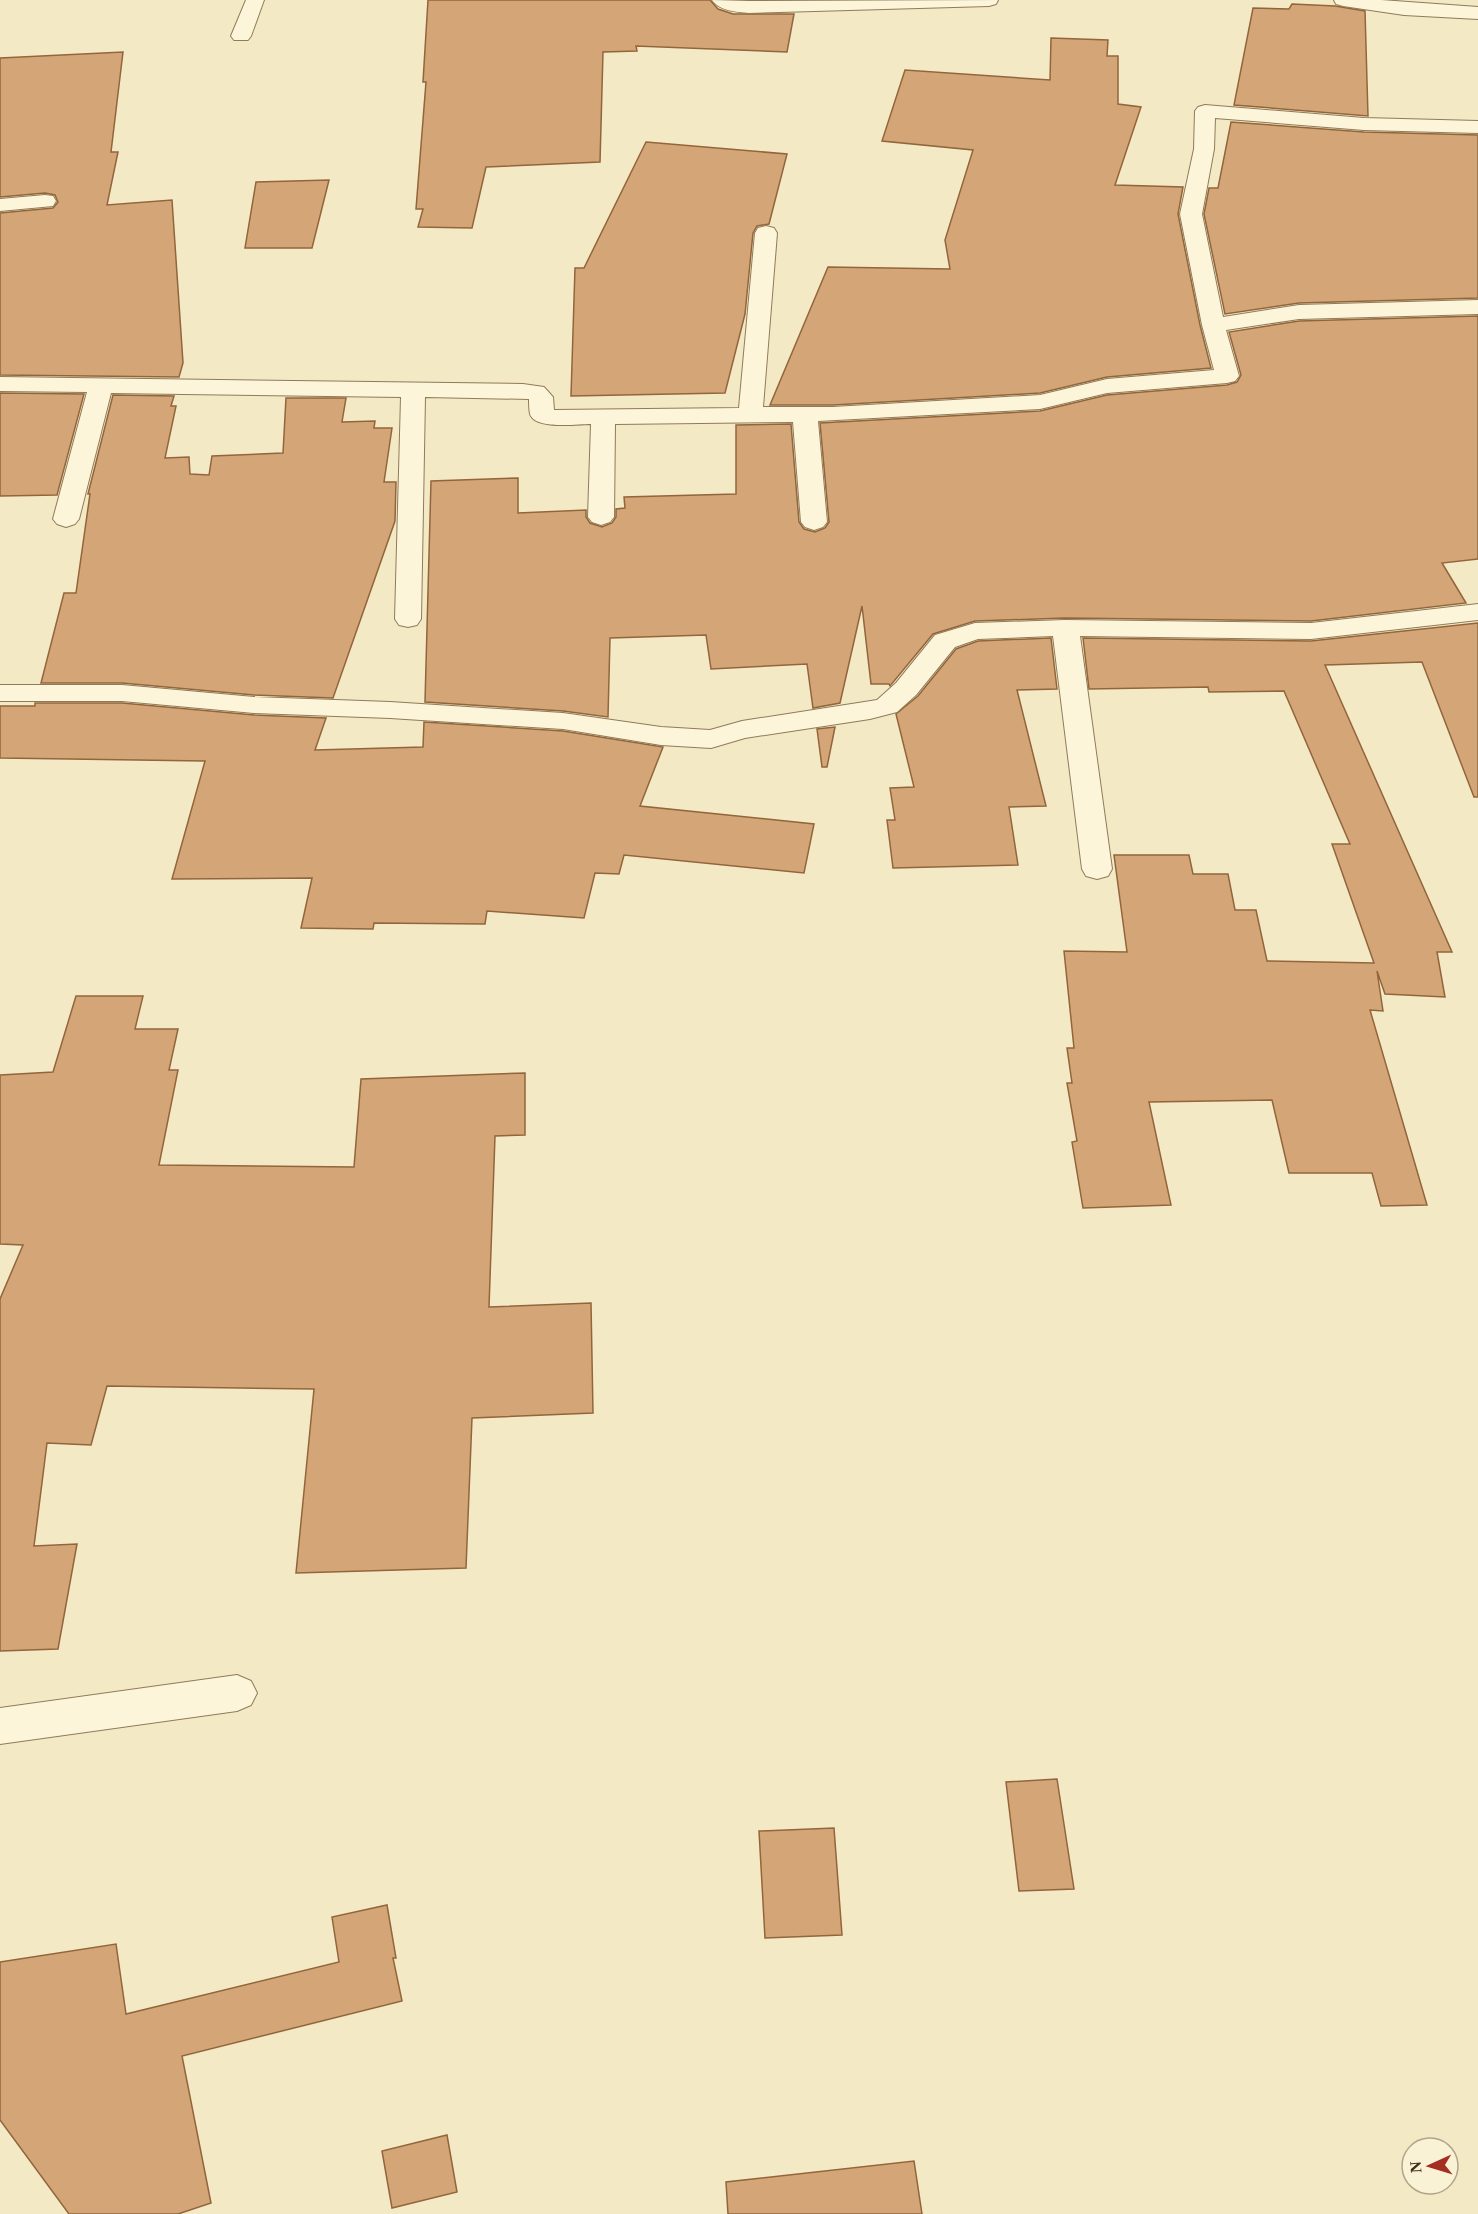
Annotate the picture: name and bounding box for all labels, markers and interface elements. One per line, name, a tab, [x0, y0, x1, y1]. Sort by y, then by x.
north arrow	[1400, 2136, 1460, 2196]
text: N	[1407, 2160, 1424, 2173]

